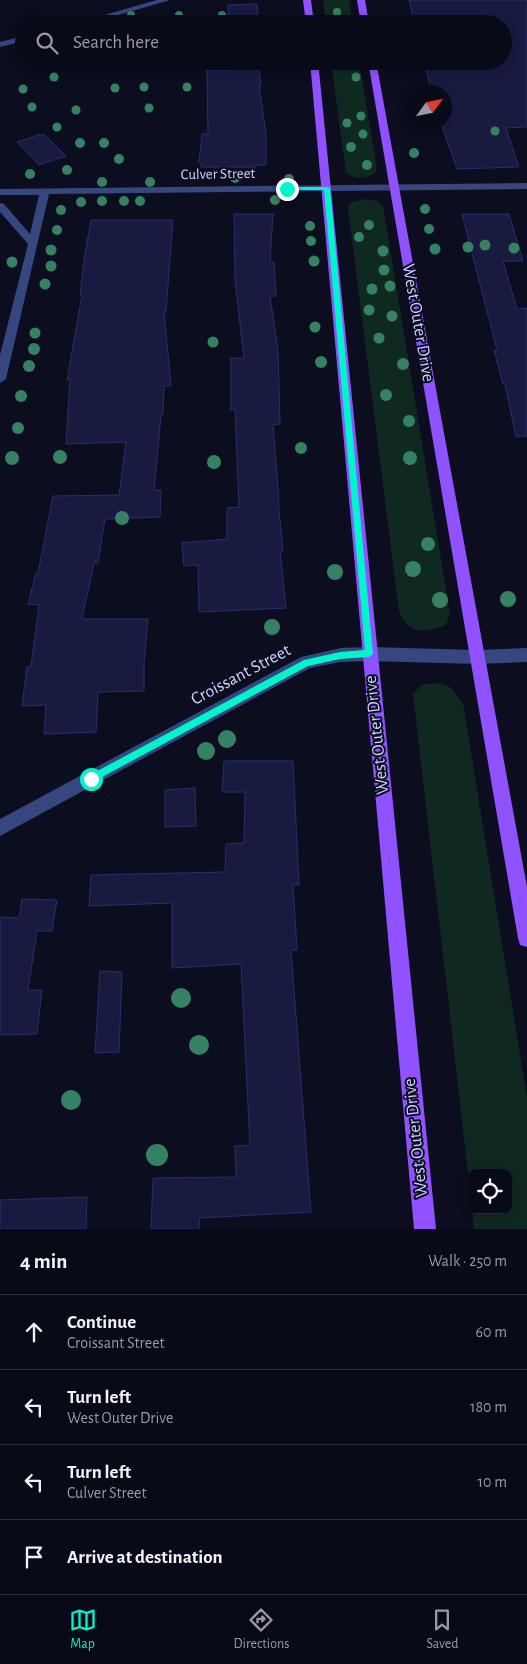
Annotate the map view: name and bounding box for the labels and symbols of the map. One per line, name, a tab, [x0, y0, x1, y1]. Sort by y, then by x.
north arrow	[407, 85, 452, 130]
street label: Culver Street	[181, 166, 256, 182]
route end	[276, 178, 299, 201]
street label: West Outer Drive	[399, 263, 437, 383]
street label: Croissant Street	[188, 641, 294, 709]
street label: West Outer Drive	[362, 675, 392, 795]
route start	[80, 768, 103, 791]
street label: West Outer Drive	[401, 1078, 431, 1198]

